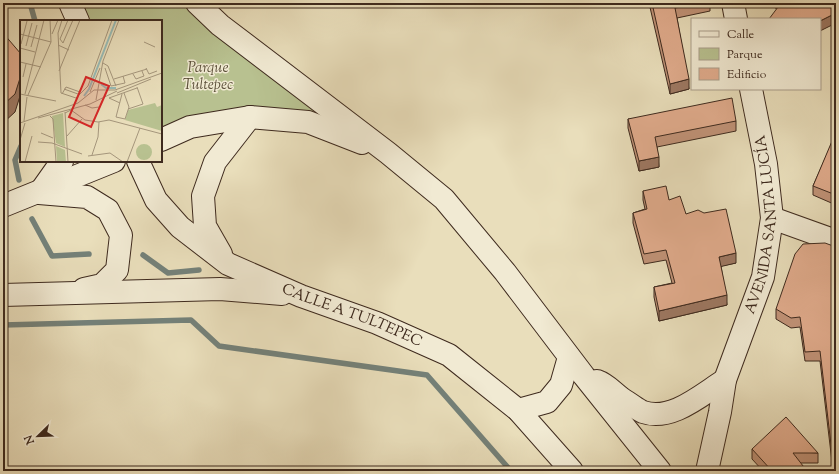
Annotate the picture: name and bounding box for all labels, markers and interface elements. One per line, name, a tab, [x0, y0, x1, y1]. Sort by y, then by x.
legend	[691, 18, 821, 90]
inset map	[20, 20, 162, 162]
text: Calle	[727, 26, 755, 44]
text: Parque	[727, 46, 763, 64]
park label: Parque Tultepec	[183, 58, 233, 96]
text: Edificio	[727, 66, 767, 84]
street label: AVENIDA SANTA LUCÍA	[740, 133, 783, 317]
street label: CALLE A TULTEPEC	[278, 278, 426, 352]
north arrow	[18, 416, 58, 456]
text: N	[21, 432, 39, 448]

